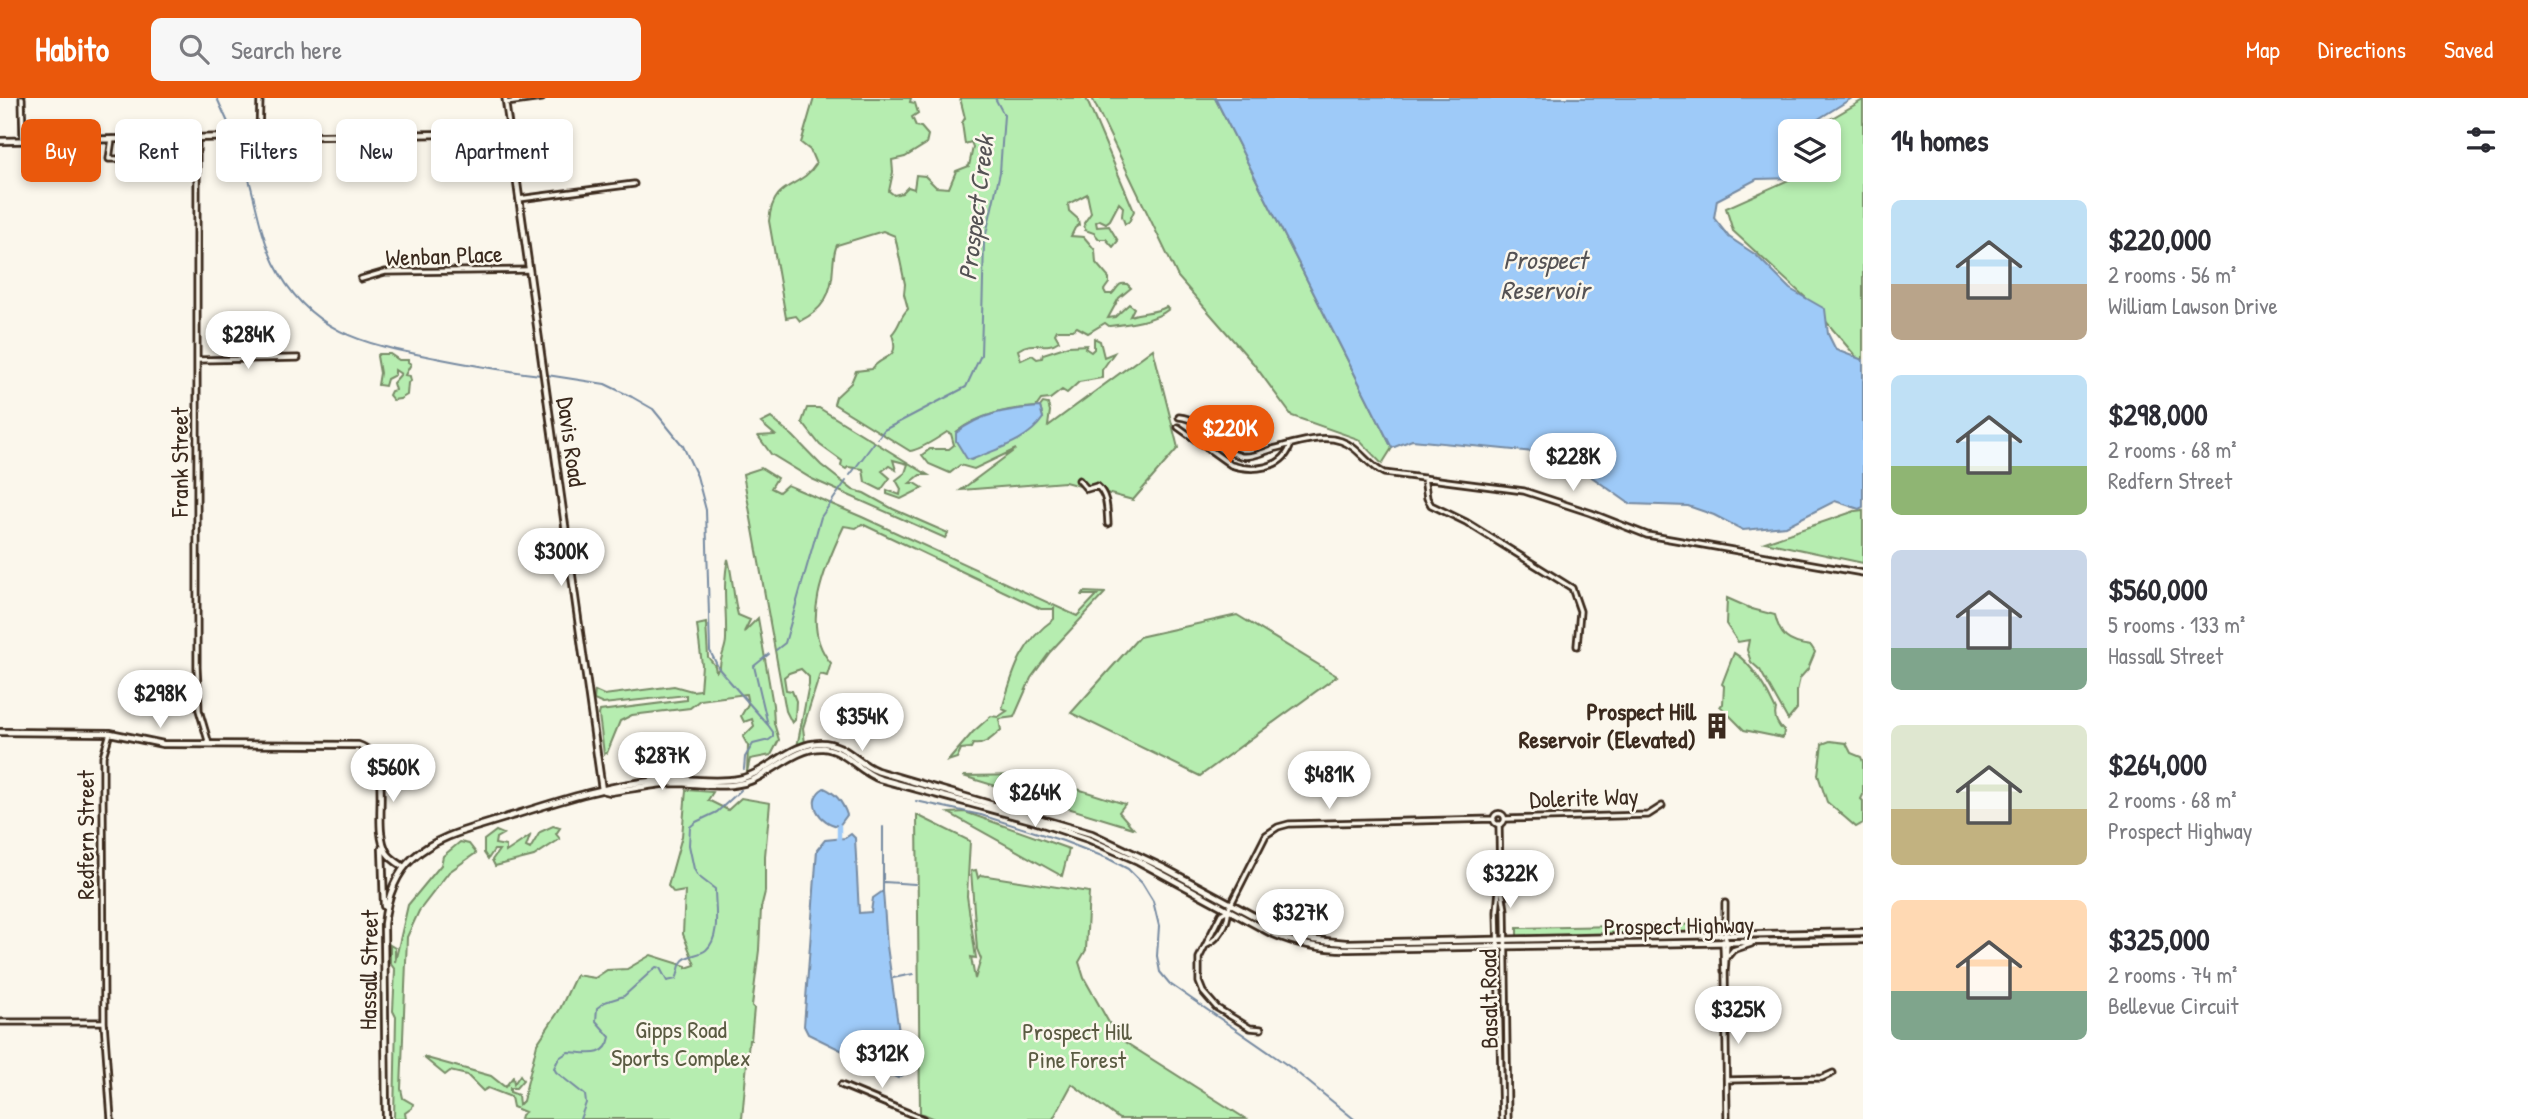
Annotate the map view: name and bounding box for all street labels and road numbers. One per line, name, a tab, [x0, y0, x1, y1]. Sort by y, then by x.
street label: Wenban Place	[385, 237, 503, 273]
street label: Davis Road	[550, 395, 594, 489]
street label: Frank Street	[163, 406, 195, 518]
street label: Redfern Street	[69, 770, 101, 900]
street label: Dolerite Way	[1529, 779, 1639, 815]
street label: Prospect Highway	[1603, 908, 1755, 942]
street label: Hassall Street	[351, 909, 385, 1030]
street label: Basalt Road	[1471, 949, 1505, 1049]

